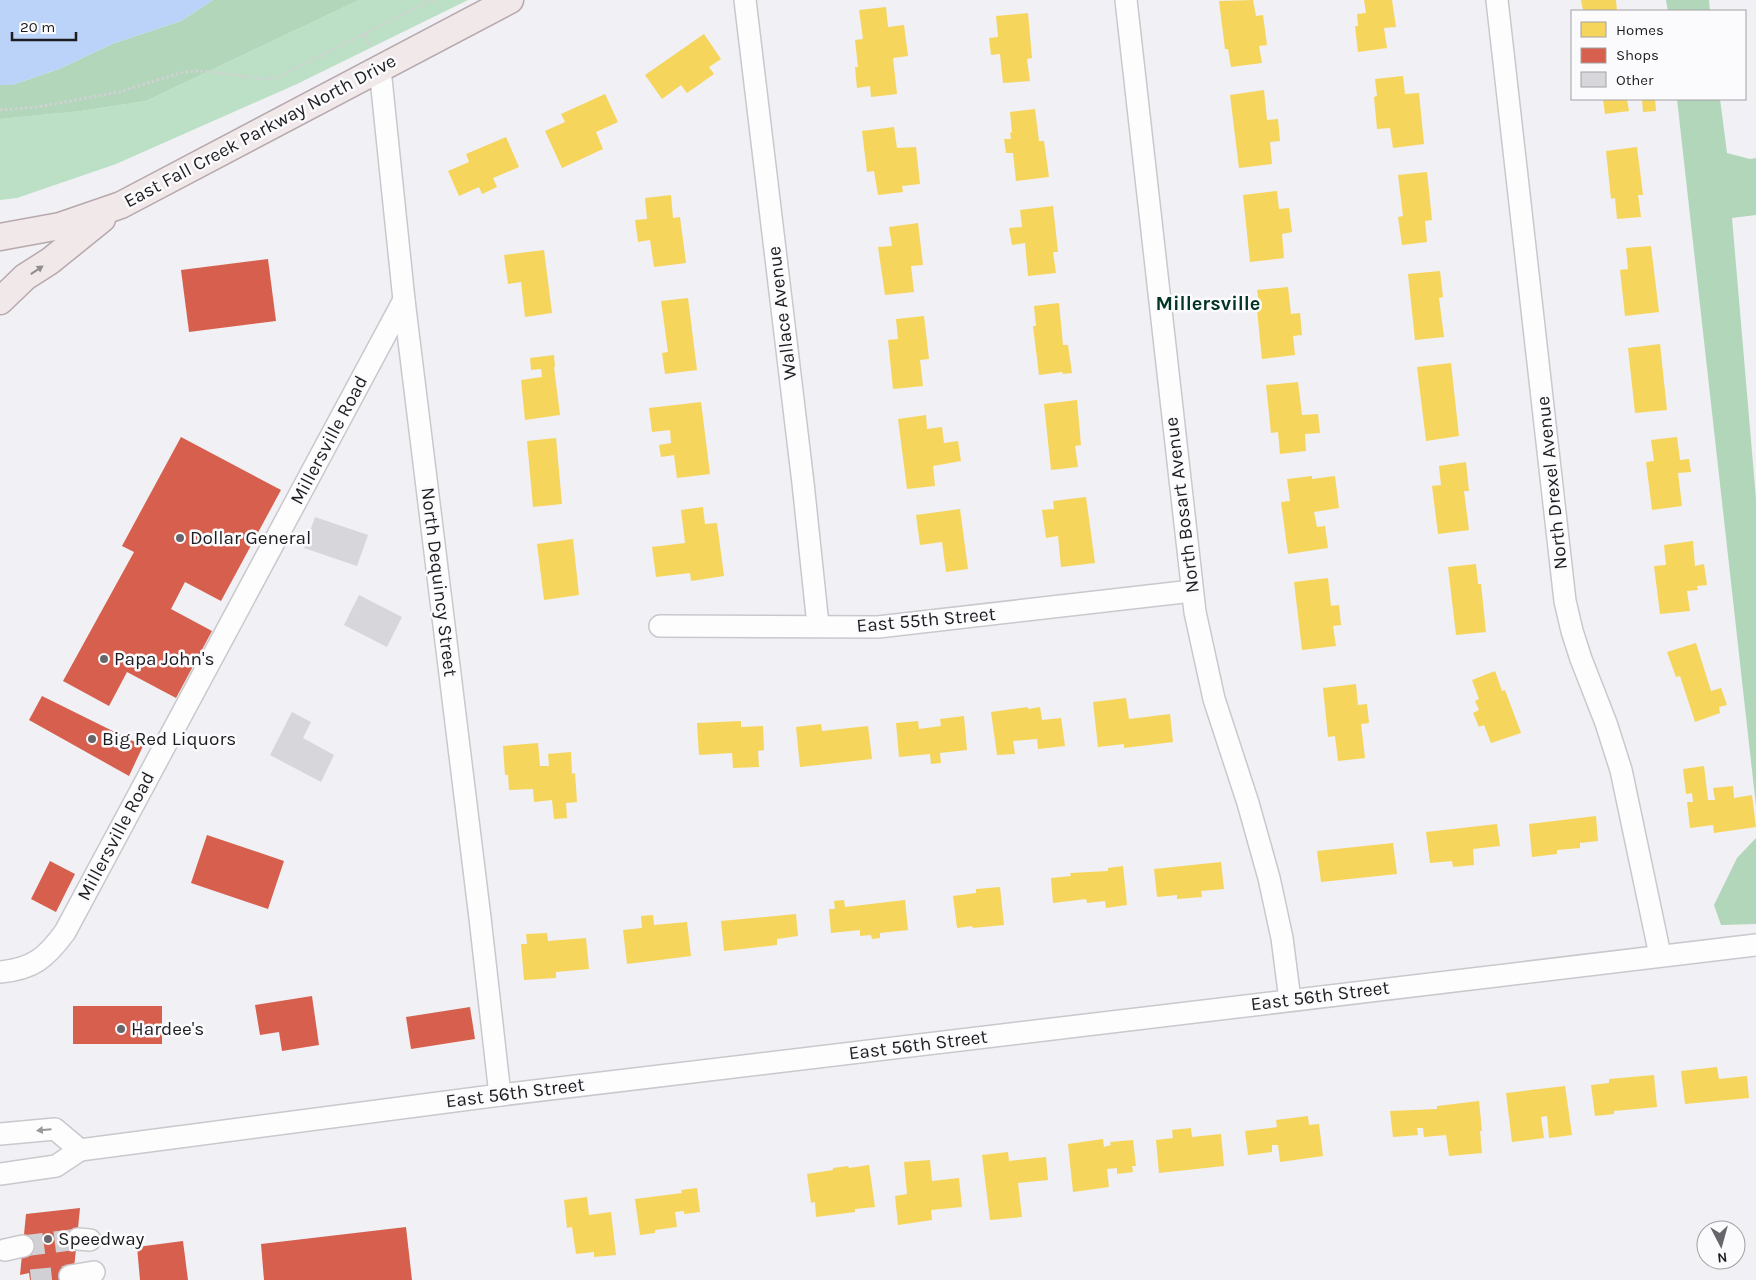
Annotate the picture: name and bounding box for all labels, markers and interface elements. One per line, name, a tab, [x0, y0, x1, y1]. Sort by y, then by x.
scale bar	[12, 10, 76, 42]
legend	[1571, 10, 1746, 100]
text: 20 m	[20, 18, 55, 36]
text: Homes	[1616, 21, 1664, 39]
text: Shops	[1616, 46, 1659, 64]
street label: East Fall Creek Parkway North Drive	[120, 50, 400, 212]
text: Other	[1616, 71, 1654, 89]
street label: Wallace Avenue	[763, 245, 801, 381]
one-way arrow	[30, 265, 43, 274]
district label: Millersville	[1156, 292, 1260, 315]
street label: Millersville Road	[286, 372, 372, 508]
street label: North Drexel Avenue	[1532, 395, 1572, 571]
street label: North Bosart Avenue	[1160, 416, 1204, 594]
street label: North Dequincy Street	[416, 486, 462, 678]
place label: Dollar General	[190, 527, 311, 549]
marker: Dollar General	[174, 532, 186, 544]
street label: East 55th Street	[856, 603, 996, 637]
place label: Papa John's	[114, 648, 215, 670]
marker: Papa John's	[98, 653, 110, 665]
place label: Big Red Liquors	[102, 728, 236, 750]
marker: Big Red Liquors	[86, 733, 98, 745]
street label: Millersville Road	[73, 768, 159, 904]
street label: East 56th Street	[1249, 977, 1391, 1015]
place label: Hardee's	[131, 1018, 204, 1040]
marker: Hardee's	[115, 1023, 127, 1035]
street label: East 56th Street	[847, 1026, 989, 1064]
street label: East 56th Street	[444, 1074, 586, 1112]
one-way arrow	[35, 1126, 51, 1134]
north arrow	[1696, 1220, 1746, 1270]
place label: Speedway	[58, 1228, 145, 1250]
marker: Speedway	[42, 1233, 54, 1245]
text: N	[1716, 1248, 1728, 1266]

